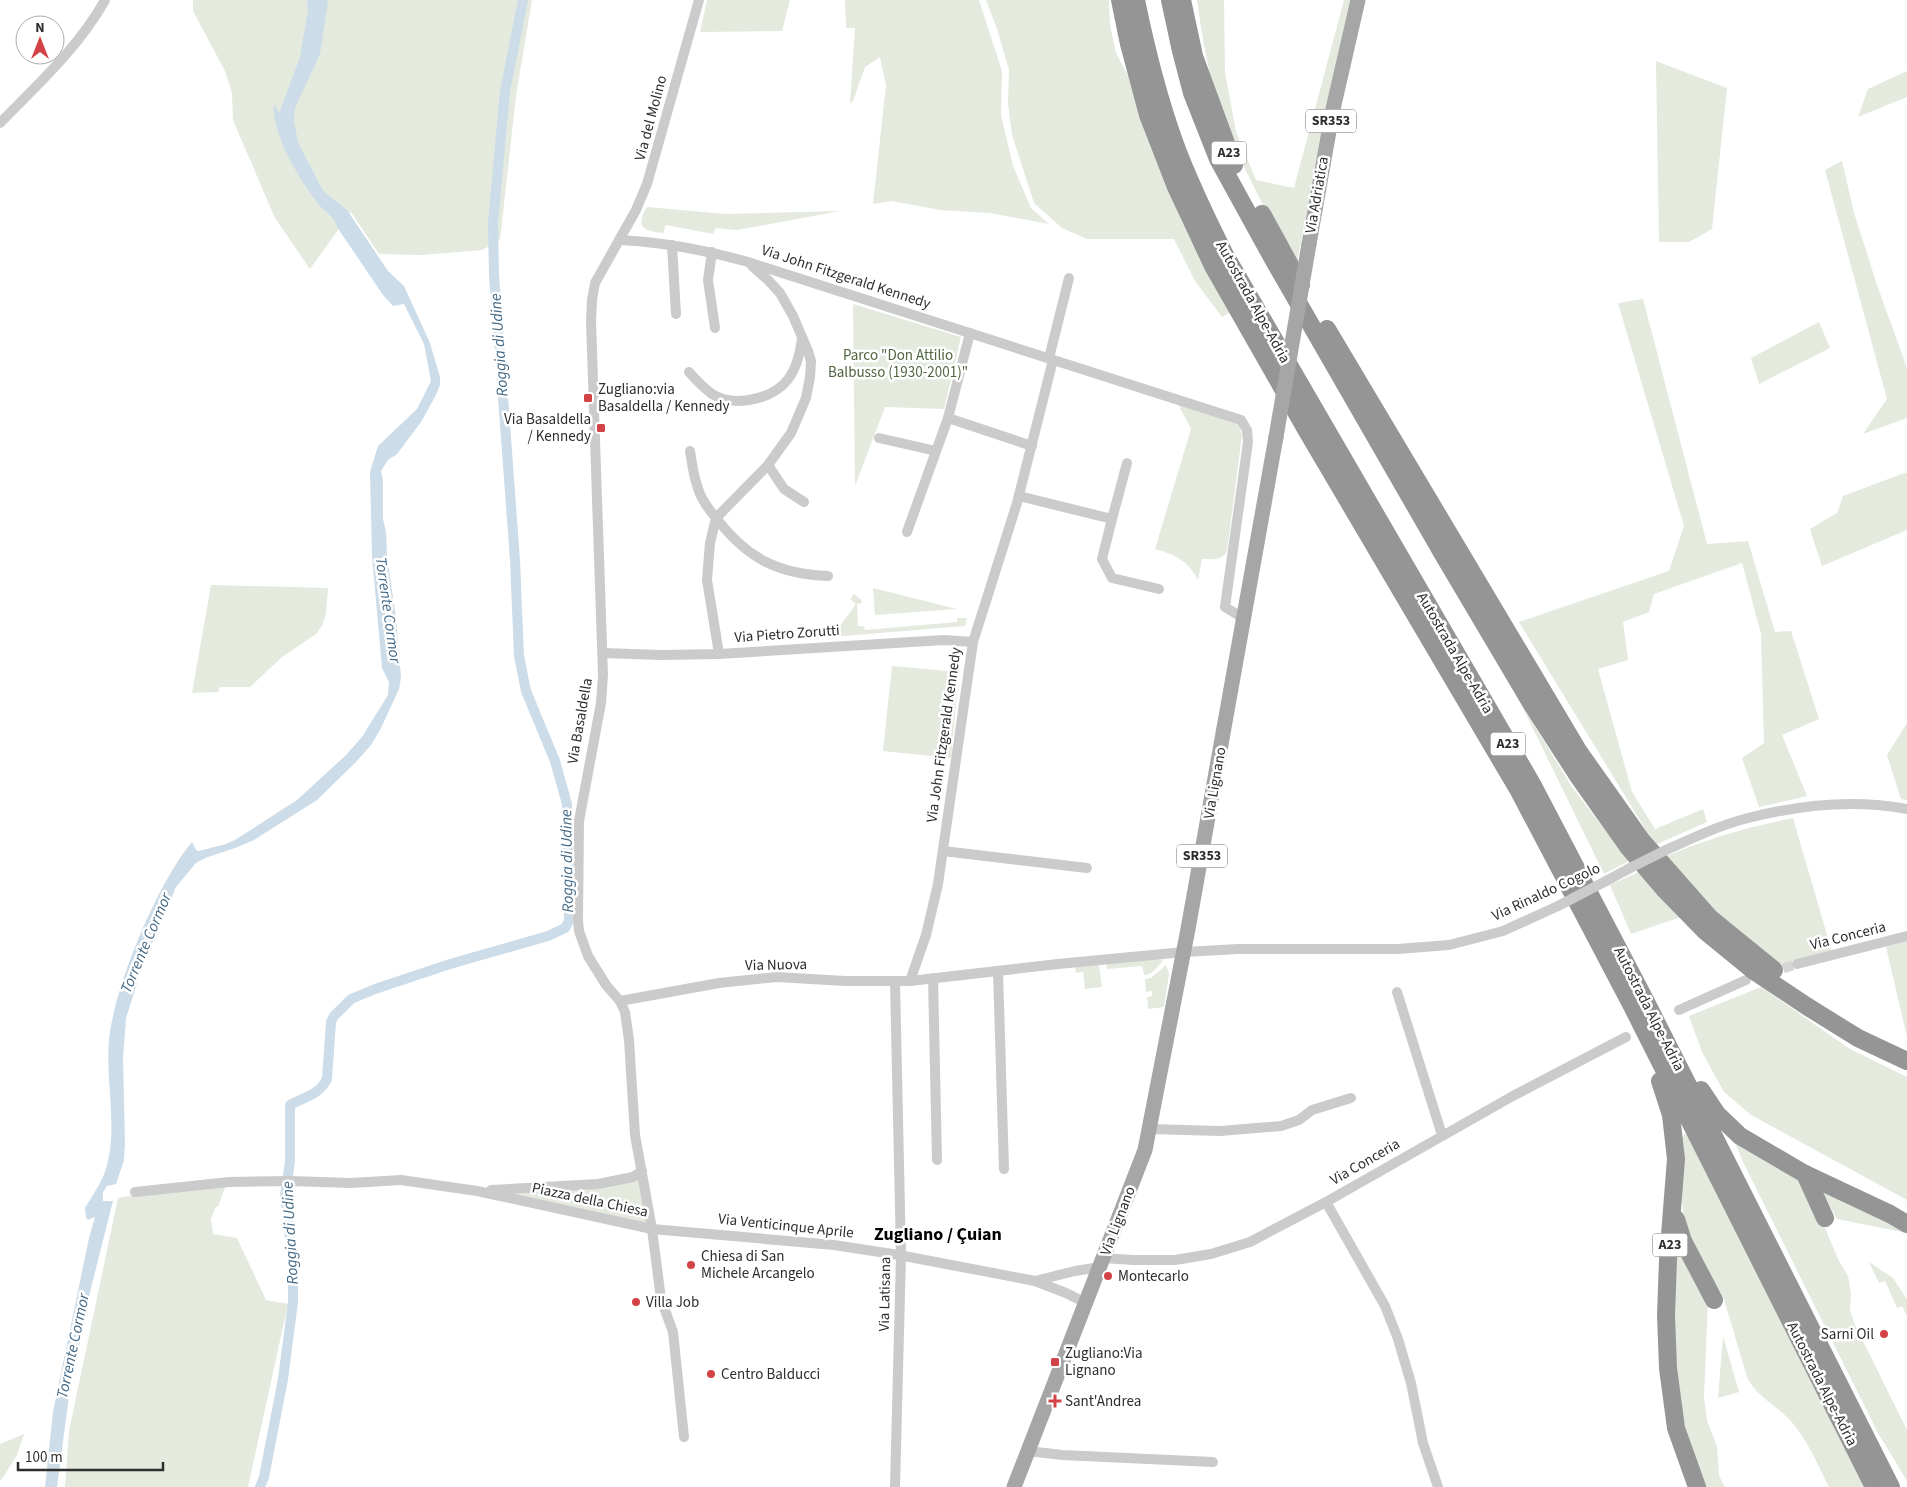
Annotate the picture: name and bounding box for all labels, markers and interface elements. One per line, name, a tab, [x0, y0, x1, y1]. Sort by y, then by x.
north arrow	[15, 15, 65, 65]
text: N	[35, 18, 45, 38]
street label: Via del Molino	[630, 73, 672, 163]
road number: SR353	[1306, 110, 1356, 132]
road number: A23	[1212, 142, 1246, 164]
street label: Via Adriatica	[1300, 155, 1334, 235]
street label: Autostrada Alpe-Adria	[1211, 237, 1295, 367]
street label: Via John Fitzgerald Kennedy	[759, 240, 933, 314]
water label: Roggia di Udine	[484, 292, 514, 397]
park label: Parco "Don Attilio Balbusso (1930-2001)"	[828, 345, 968, 383]
place label: Zugliano:via Basaldella / Kennedy	[598, 379, 729, 417]
marker: Zugliano:via Basaldella / Kennedy	[582, 392, 594, 404]
place label: Via Basaldella / Kennedy	[504, 409, 591, 447]
marker: Via Basaldella / Kennedy	[595, 422, 607, 434]
water label: Torrente Cormor	[370, 556, 407, 666]
street label: Autostrada Alpe-Adria	[1412, 588, 1498, 718]
street label: Via Pietro Zorutti	[734, 620, 840, 648]
street label: Via John Fitzgerald Kennedy	[921, 646, 967, 824]
street label: Via Basaldella	[562, 676, 598, 766]
road number: A23	[1490, 732, 1526, 756]
street label: Via Lignano	[1198, 745, 1232, 821]
water label: Roggia di Udine	[555, 809, 579, 913]
road number: SR353	[1177, 844, 1227, 868]
street label: Via Rinaldo Cogolo	[1488, 858, 1604, 926]
water label: Torrente Cormor	[115, 888, 178, 997]
street label: Via Conceria	[1808, 916, 1888, 956]
street label: Autostrada Alpe-Adria	[1609, 943, 1689, 1075]
street label: Via Nuova	[745, 954, 807, 976]
street label: Via Conceria	[1326, 1134, 1404, 1190]
street label: Piazza della Chiesa	[530, 1177, 650, 1223]
water label: Roggia di Udine	[276, 1181, 304, 1285]
street label: Via Lignano	[1095, 1183, 1141, 1259]
street label: Via Venticinque Aprile	[717, 1208, 855, 1244]
district label: Zugliano / Çuian	[874, 1222, 1002, 1247]
road number: A23	[1652, 1234, 1688, 1256]
place label: Chiesa di San Michele Arcangelo	[701, 1246, 815, 1284]
street label: Via Latisana	[874, 1256, 896, 1332]
marker: Chiesa di San Michele Arcangelo	[685, 1259, 697, 1271]
place label: Montecarlo	[1118, 1266, 1189, 1287]
marker: Montecarlo	[1102, 1270, 1114, 1282]
water label: Torrente Cormor	[51, 1290, 95, 1401]
place label: Villa Job	[646, 1292, 699, 1313]
marker: Villa Job	[630, 1296, 642, 1308]
street label: Autostrada Alpe-Adria	[1782, 1318, 1862, 1450]
place label: Sarni Oil	[1821, 1324, 1874, 1345]
marker: Sarni Oil	[1878, 1328, 1890, 1340]
place label: Zugliano:Via Lignano	[1065, 1343, 1143, 1381]
marker: Zugliano:Via Lignano	[1049, 1356, 1061, 1368]
place label: Centro Balducci	[721, 1364, 820, 1385]
marker: Centro Balducci	[705, 1368, 717, 1380]
place label: Sant'Andrea	[1065, 1391, 1141, 1412]
marker: Sant'Andrea	[1049, 1395, 1061, 1407]
scale bar	[18, 1440, 162, 1472]
text: 100 m	[25, 1447, 63, 1468]

